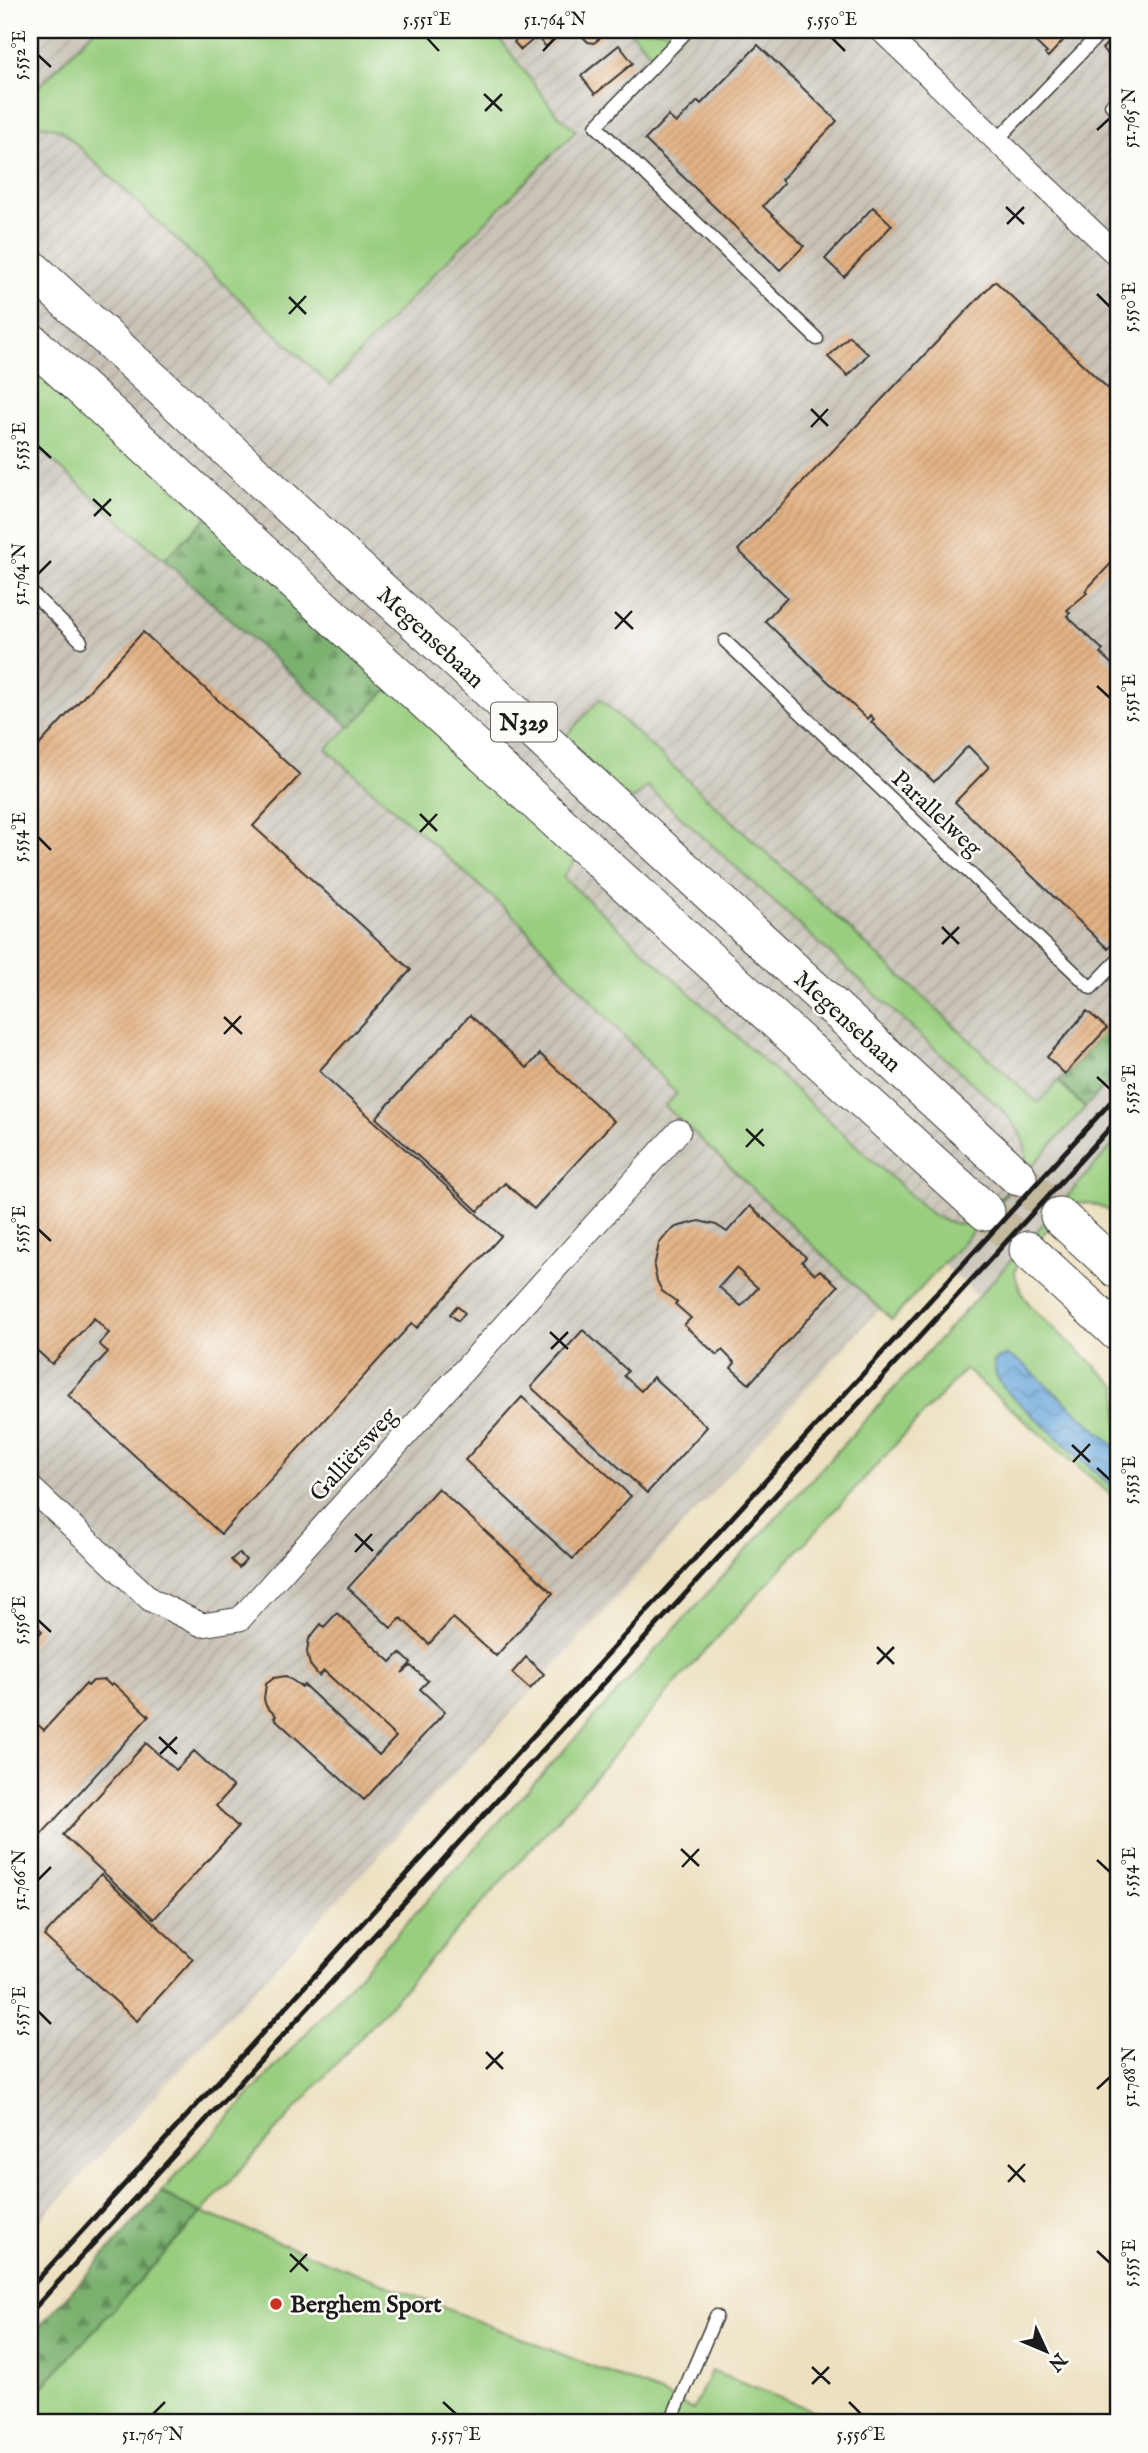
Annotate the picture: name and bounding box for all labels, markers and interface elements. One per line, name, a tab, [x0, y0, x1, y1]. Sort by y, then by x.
text: 5.551°E	[403, 9, 451, 32]
text: 51.764°N	[524, 9, 587, 32]
text: 5.550°E	[807, 9, 857, 32]
text: 5.552°E	[9, 30, 32, 80]
text: 51.765°N	[1119, 88, 1142, 148]
text: 5.550°E	[1119, 282, 1142, 332]
text: 5.553°E	[9, 422, 32, 470]
text: 51.764°N	[9, 542, 32, 605]
street label: Megensebaan	[370, 580, 490, 696]
text: 5.551°E	[1119, 674, 1142, 722]
road number: N329	[491, 702, 557, 742]
street label: Parallelweg	[884, 764, 989, 865]
text: 5.554°E	[9, 812, 32, 862]
street label: Megensebaan	[787, 964, 907, 1080]
text: 5.552°E	[1119, 1064, 1142, 1114]
text: 5.555°E	[9, 1205, 32, 1253]
street label: Galliërsweg	[303, 1400, 405, 1509]
text: 5.553°E	[1119, 1456, 1142, 1504]
text: 5.556°E	[9, 1595, 32, 1645]
text: 5.554°E	[1119, 1847, 1142, 1897]
text: 51.766°N	[9, 1849, 32, 1911]
text: 5.557°E	[9, 1986, 32, 2036]
text: 51.768°N	[1119, 2046, 1142, 2107]
text: 5.555°E	[1119, 2239, 1142, 2287]
place label: Berghem Sport	[290, 2290, 442, 2321]
marker: Berghem Sport	[268, 2296, 284, 2312]
north arrow	[1012, 2316, 1082, 2386]
text: N	[1042, 2346, 1072, 2376]
text: 51.767°N	[122, 2424, 184, 2447]
text: 5.557°E	[431, 2424, 481, 2447]
text: 5.556°E	[836, 2424, 886, 2447]

